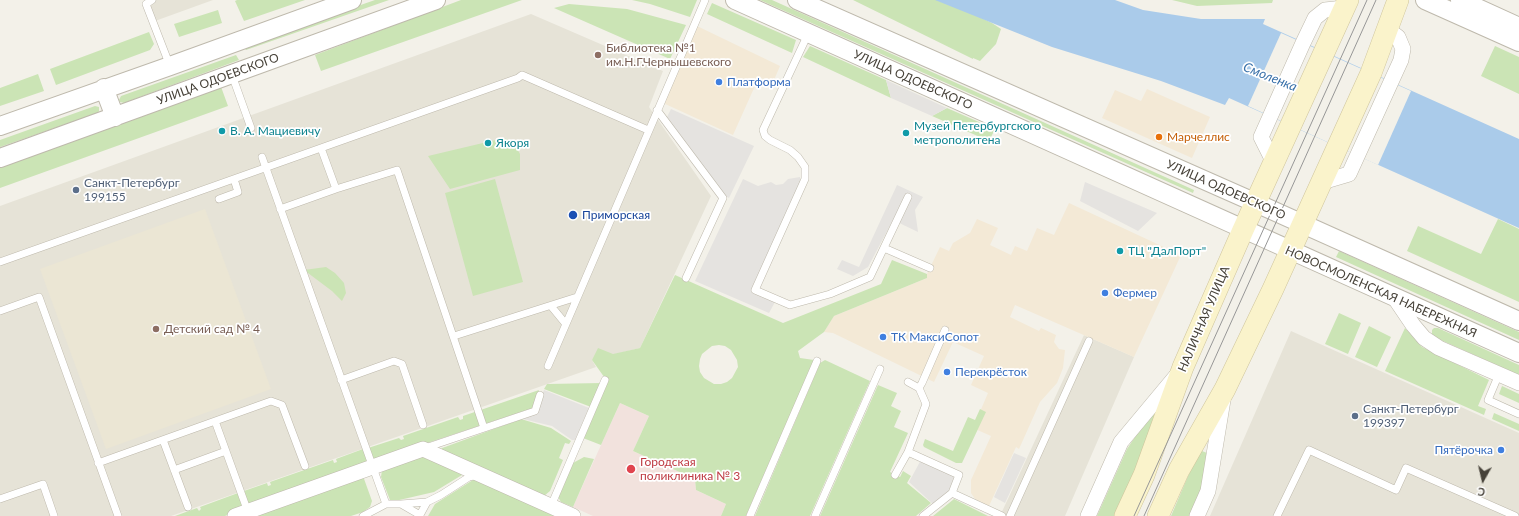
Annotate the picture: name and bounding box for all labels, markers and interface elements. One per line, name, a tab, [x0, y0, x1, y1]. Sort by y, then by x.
place label: Библиотека №1 им.Н.Г.Чернышевского	[606, 41, 731, 69]
street label: УЛИЦА ОДОЕВСКОГО	[851, 47, 975, 113]
street label: УЛИЦА ОДОЕВСКОГО	[155, 50, 281, 108]
marker: Библиотека №1 им.Н.Г.Чернышевского	[593, 50, 603, 60]
water label: Смоленка	[1241, 59, 1299, 95]
place label: Платформа	[727, 75, 791, 89]
marker: Платформа	[714, 77, 724, 87]
place label: Музей Петербургского метрополитена	[914, 119, 1041, 147]
place label: В. А. Мациевичу	[230, 124, 320, 138]
marker: В. А. Мациевичу	[217, 126, 227, 136]
marker: Музей Петербургского метрополитена	[901, 128, 911, 138]
place label: Марчеллис	[1167, 130, 1230, 144]
marker: Марчеллис	[1154, 132, 1164, 142]
place label: Якоря	[496, 136, 529, 150]
marker: Якоря	[483, 138, 493, 148]
street label: УЛИЦА ОДОЕВСКОГО	[1164, 157, 1288, 223]
place label: Санкт-Петербург 199155	[84, 176, 180, 204]
marker: Санкт-Петербург 199155	[71, 185, 81, 195]
place label: Приморская	[582, 208, 650, 222]
marker: Приморская	[567, 209, 579, 221]
street label: НОВОСМОЛЕНСКАЯ НАБЕРЕЖНАЯ	[1283, 243, 1479, 341]
place label: ТЦ "ДалПорт"	[1128, 244, 1206, 258]
marker: ТЦ "ДалПорт"	[1115, 246, 1125, 256]
street label: НАЛИЧНАЯ УЛИЦА	[1175, 264, 1233, 374]
place label: Фермер	[1113, 286, 1157, 300]
marker: Фермер	[1100, 288, 1110, 298]
place label: Детский сад № 4	[164, 322, 260, 336]
marker: Детский сад № 4	[151, 324, 161, 334]
place label: ТК МаксиСопот	[891, 330, 979, 344]
marker: ТК МаксиСопот	[878, 332, 888, 342]
place label: Перекрёсток	[955, 365, 1027, 379]
marker: Перекрёсток	[942, 367, 952, 377]
place label: Санкт-Петербург 199397	[1363, 402, 1459, 430]
marker: Санкт-Петербург 199397	[1350, 411, 1360, 421]
place label: Пятёрочка	[1434, 443, 1493, 457]
marker: Пятёрочка	[1496, 445, 1506, 455]
place label: Городская поликлиника № 3	[640, 455, 740, 483]
north arrow	[1463, 460, 1503, 500]
marker: Городская поликлиника № 3	[625, 463, 637, 475]
text: С	[1477, 485, 1486, 499]

